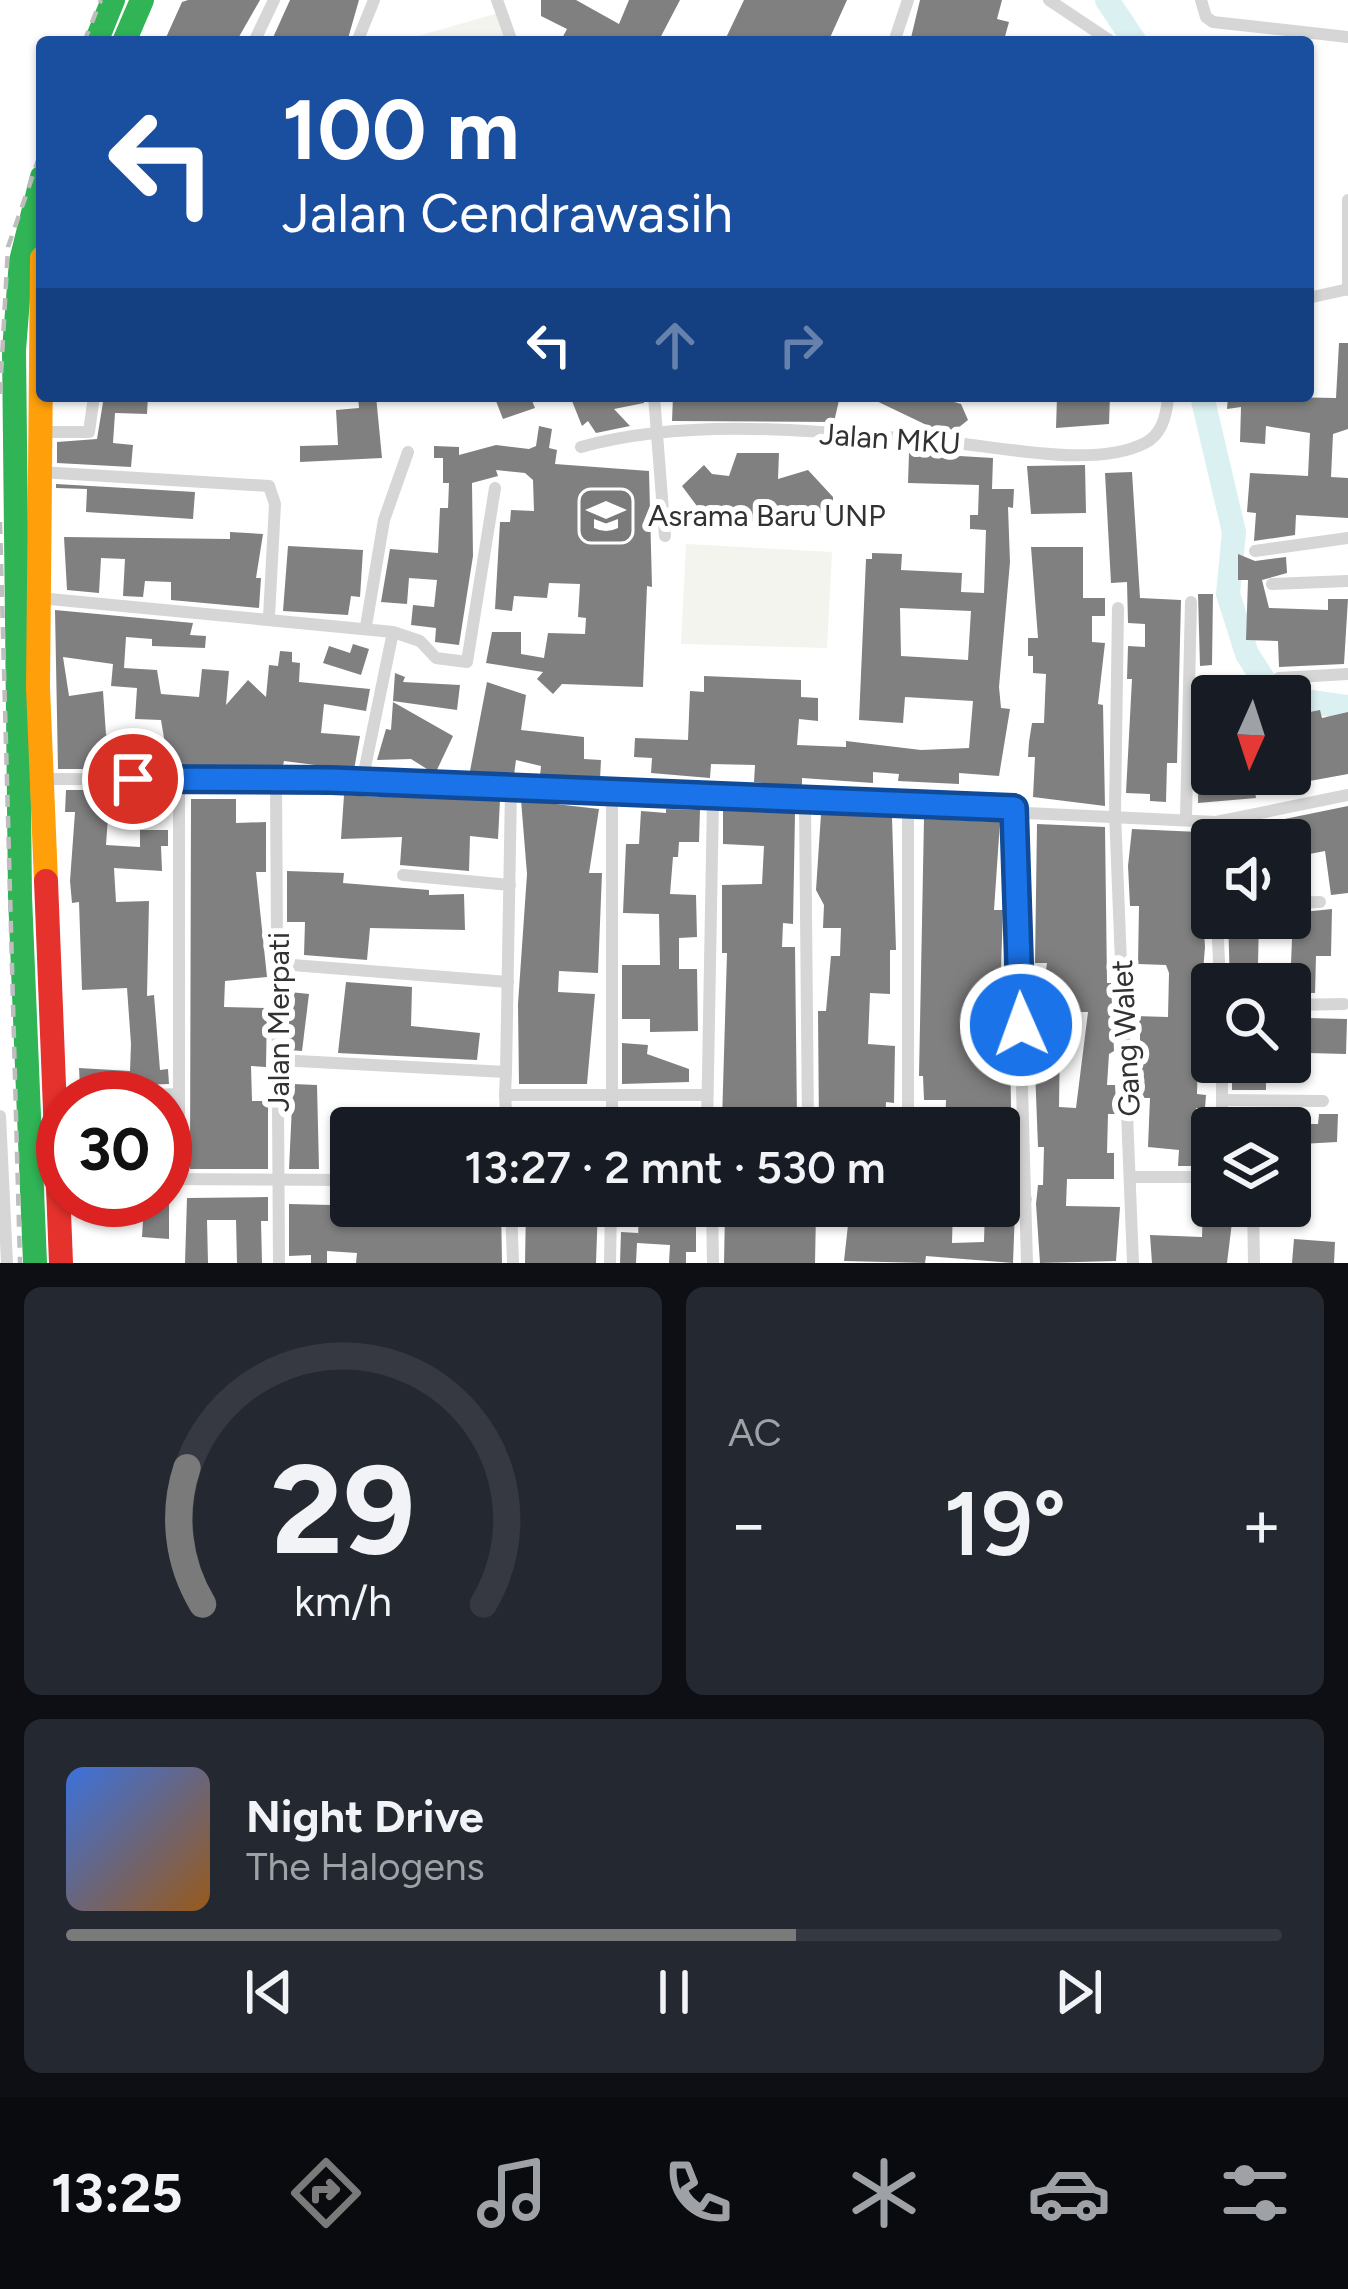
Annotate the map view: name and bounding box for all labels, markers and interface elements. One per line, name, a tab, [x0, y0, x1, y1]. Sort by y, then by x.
text: 100 m	[282, 79, 520, 180]
icon: left	[84, 84, 240, 240]
text: Jalan Cendrawasih	[282, 181, 733, 246]
icon: left	[516, 312, 582, 378]
icon: ahead	[642, 312, 708, 378]
icon: right	[768, 312, 834, 378]
street label: Jalan MKU	[818, 415, 962, 462]
school or university icon: Asrama Baru UNP	[575, 485, 637, 547]
place label: Asrama Baru UNP	[648, 497, 886, 534]
north arrow	[1191, 675, 1311, 795]
map controls	[1191, 675, 1311, 1227]
pin	[82, 728, 184, 830]
icon: arrive	[100, 746, 166, 812]
button: sound	[1191, 819, 1311, 939]
street label: Jalan Merpati	[260, 932, 297, 1112]
street label: Gang Walet	[1103, 959, 1148, 1117]
position arrow	[958, 962, 1084, 1088]
button: search	[1191, 963, 1311, 1083]
speed limit sign: 30	[36, 1071, 192, 1227]
button: layers	[1191, 1107, 1311, 1227]
text: 13:27 · 2 mnt · 530 m	[464, 1140, 886, 1194]
text: AC	[728, 1409, 782, 1456]
text: 29	[271, 1434, 415, 1584]
text: 19°	[943, 1469, 1067, 1578]
text: −	[728, 1484, 769, 1564]
text: +	[1241, 1484, 1282, 1564]
text: km/h	[294, 1575, 392, 1627]
text: Night Drive	[246, 1789, 484, 1843]
text: The Halogens	[246, 1843, 485, 1890]
icon: previous	[236, 1959, 302, 2025]
icon: pause	[641, 1959, 707, 2025]
icon: next	[1046, 1959, 1112, 2025]
icon: directions	[284, 2151, 368, 2235]
icon: music	[470, 2151, 554, 2235]
icon: phone	[656, 2151, 740, 2235]
icon: climate	[842, 2151, 926, 2235]
icon: car	[1027, 2151, 1111, 2235]
icon: filters	[1213, 2151, 1297, 2235]
text: 13:25	[51, 2161, 183, 2226]

